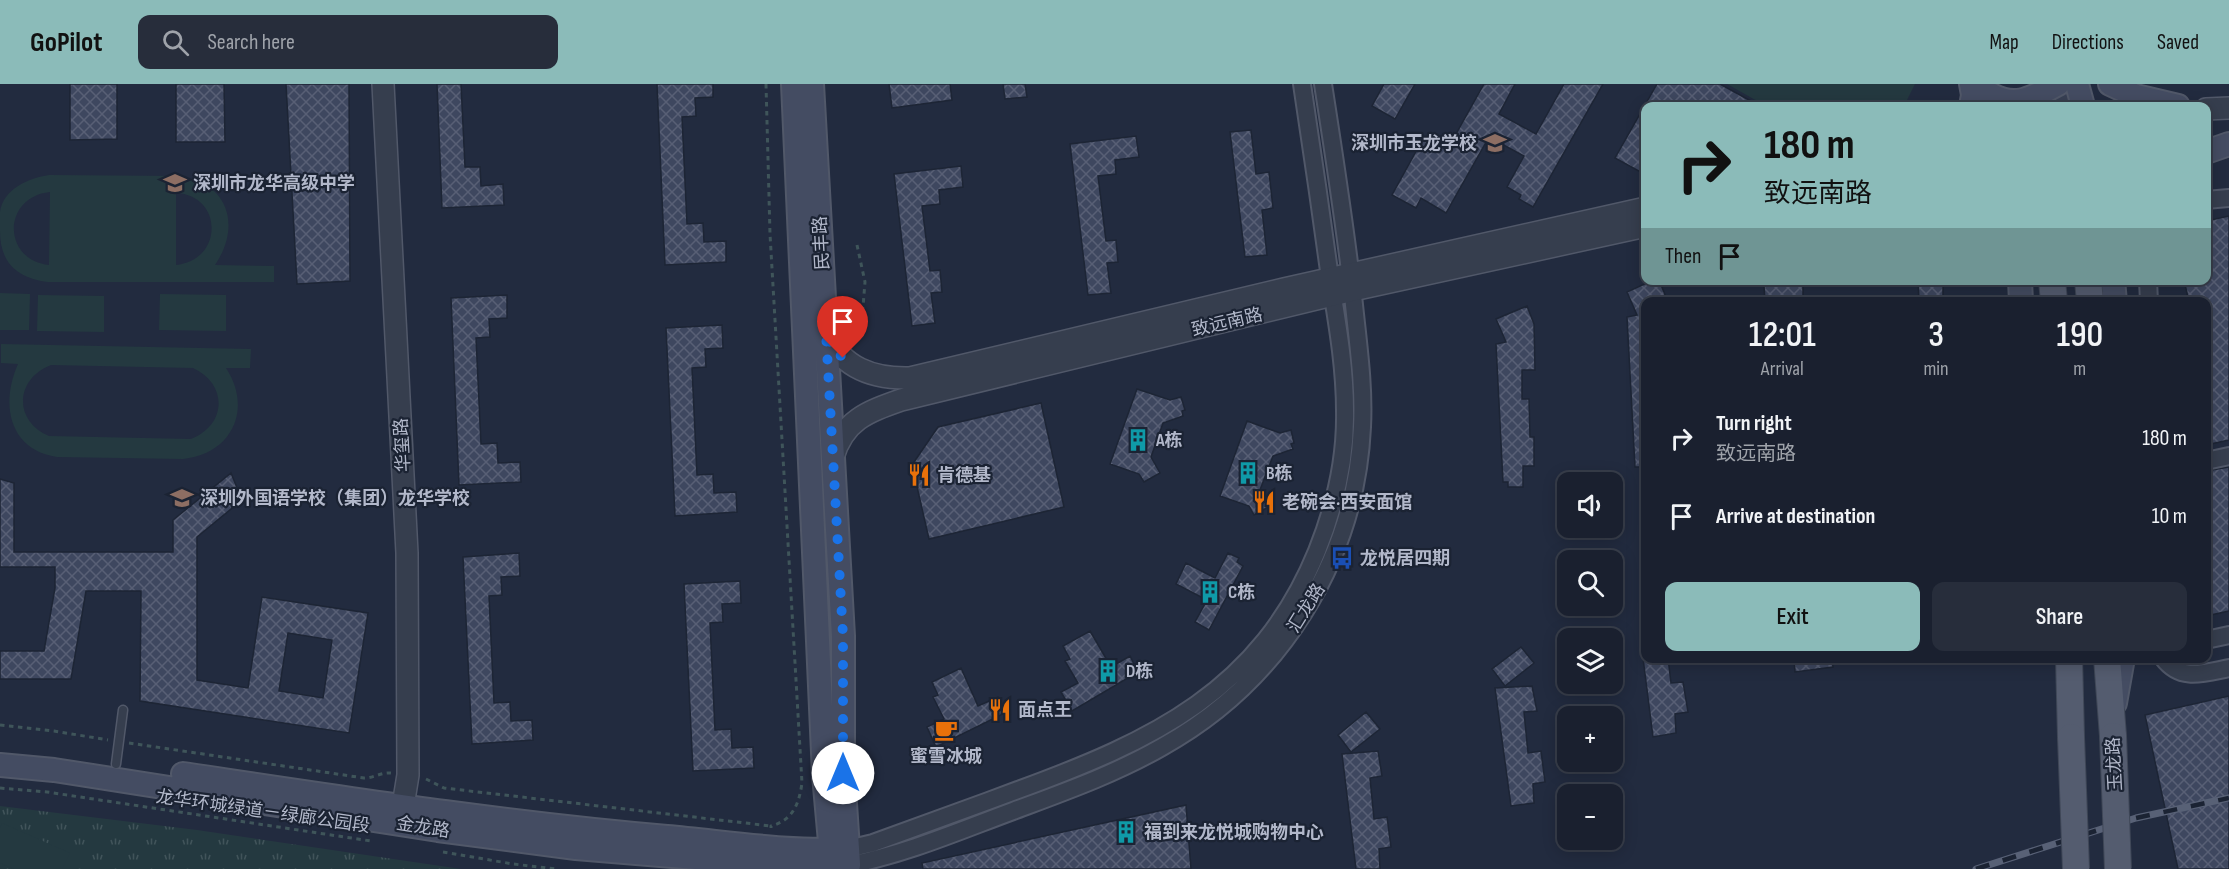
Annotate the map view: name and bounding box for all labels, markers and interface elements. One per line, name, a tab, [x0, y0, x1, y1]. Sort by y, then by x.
search box	[138, 15, 558, 69]
text: GoPilot	[30, 26, 102, 59]
icon: search	[159, 26, 192, 59]
text: Search here	[207, 29, 295, 56]
text: Map	[1989, 30, 2019, 55]
text: Directions	[2052, 30, 2124, 55]
text: Saved	[2157, 30, 2199, 55]
text: 180 m	[1764, 120, 1855, 171]
icon: right	[1665, 126, 1743, 204]
school or university icon: 深圳市玉龙学校	[1482, 130, 1508, 156]
place label: 深圳市玉龙学校	[1351, 133, 1477, 154]
school or university icon: 深圳市龙华高级中学	[162, 170, 188, 196]
place label: 深圳市龙华高级中学	[193, 173, 355, 194]
text: 致远南路	[1764, 178, 1872, 210]
street label: 民丰路	[810, 215, 833, 270]
icon: arrive	[1713, 240, 1746, 273]
text: Then	[1665, 243, 1701, 270]
pin	[817, 296, 868, 358]
street label: 致远南路	[1190, 304, 1265, 341]
icon: arrive	[826, 305, 859, 338]
text: 12:01	[1749, 314, 1816, 357]
text: 3	[1928, 314, 1944, 357]
text: 190	[2056, 314, 2103, 357]
text: Arrival	[1761, 357, 1804, 381]
text: min	[1924, 357, 1949, 381]
text: m	[2073, 357, 2086, 381]
text: Turn right	[1716, 410, 1792, 437]
street label: 华玺路	[391, 417, 414, 472]
icon: right	[1665, 422, 1698, 455]
text: 180 m	[2142, 425, 2187, 452]
building icon: A栋	[1125, 427, 1151, 453]
place label: A栋	[1155, 430, 1183, 451]
text: 致远南路	[1716, 442, 1796, 466]
building icon: B栋	[1235, 460, 1261, 486]
restaurant icon: 肯德基	[906, 462, 932, 488]
place label: B栋	[1266, 463, 1293, 484]
place label: 肯德基	[937, 465, 991, 486]
map controls	[1557, 472, 1623, 850]
button: sound	[1557, 472, 1623, 538]
school or university icon: 深圳外国语学校（集团）龙华学校	[169, 485, 195, 511]
place label: 深圳外国语学校（集团）龙华学校	[200, 488, 470, 509]
restaurant icon: 老碗会·西安面馆	[1251, 489, 1277, 515]
place label: 老碗会·西安面馆	[1282, 492, 1412, 513]
icon: arrive	[1665, 500, 1698, 533]
text: Arrive at destination	[1716, 503, 1875, 530]
text: 10 m	[2152, 503, 2187, 530]
bus stop icon: 龙悦居四期	[1329, 545, 1355, 571]
place label: 龙悦居四期	[1360, 548, 1450, 569]
button: search	[1557, 550, 1623, 616]
building icon: C栋	[1197, 579, 1223, 605]
street label: 汇龙路	[1283, 580, 1330, 637]
place label: C栋	[1228, 582, 1255, 603]
button: Exit	[1665, 582, 1920, 651]
button: Share	[1932, 582, 2187, 651]
button: layers	[1557, 628, 1623, 694]
building icon: D栋	[1095, 658, 1121, 684]
place label: D栋	[1126, 661, 1153, 682]
restaurant icon: 面点王	[987, 697, 1013, 723]
place label: 面点王	[1018, 700, 1072, 721]
button: +	[1557, 706, 1623, 772]
cafe icon: 蜜雪冰城	[933, 717, 959, 743]
street label: 玉龙路	[2103, 736, 2126, 791]
position arrow	[811, 741, 875, 805]
place label: 蜜雪冰城	[910, 746, 982, 767]
button: −	[1557, 784, 1623, 850]
street label: 龙华环城绿道－绿廊公园段	[155, 786, 371, 837]
street label: 金龙路	[395, 813, 451, 842]
building icon: 福到来龙悦城购物中心	[1113, 819, 1139, 845]
place label: 福到来龙悦城购物中心	[1144, 822, 1324, 843]

